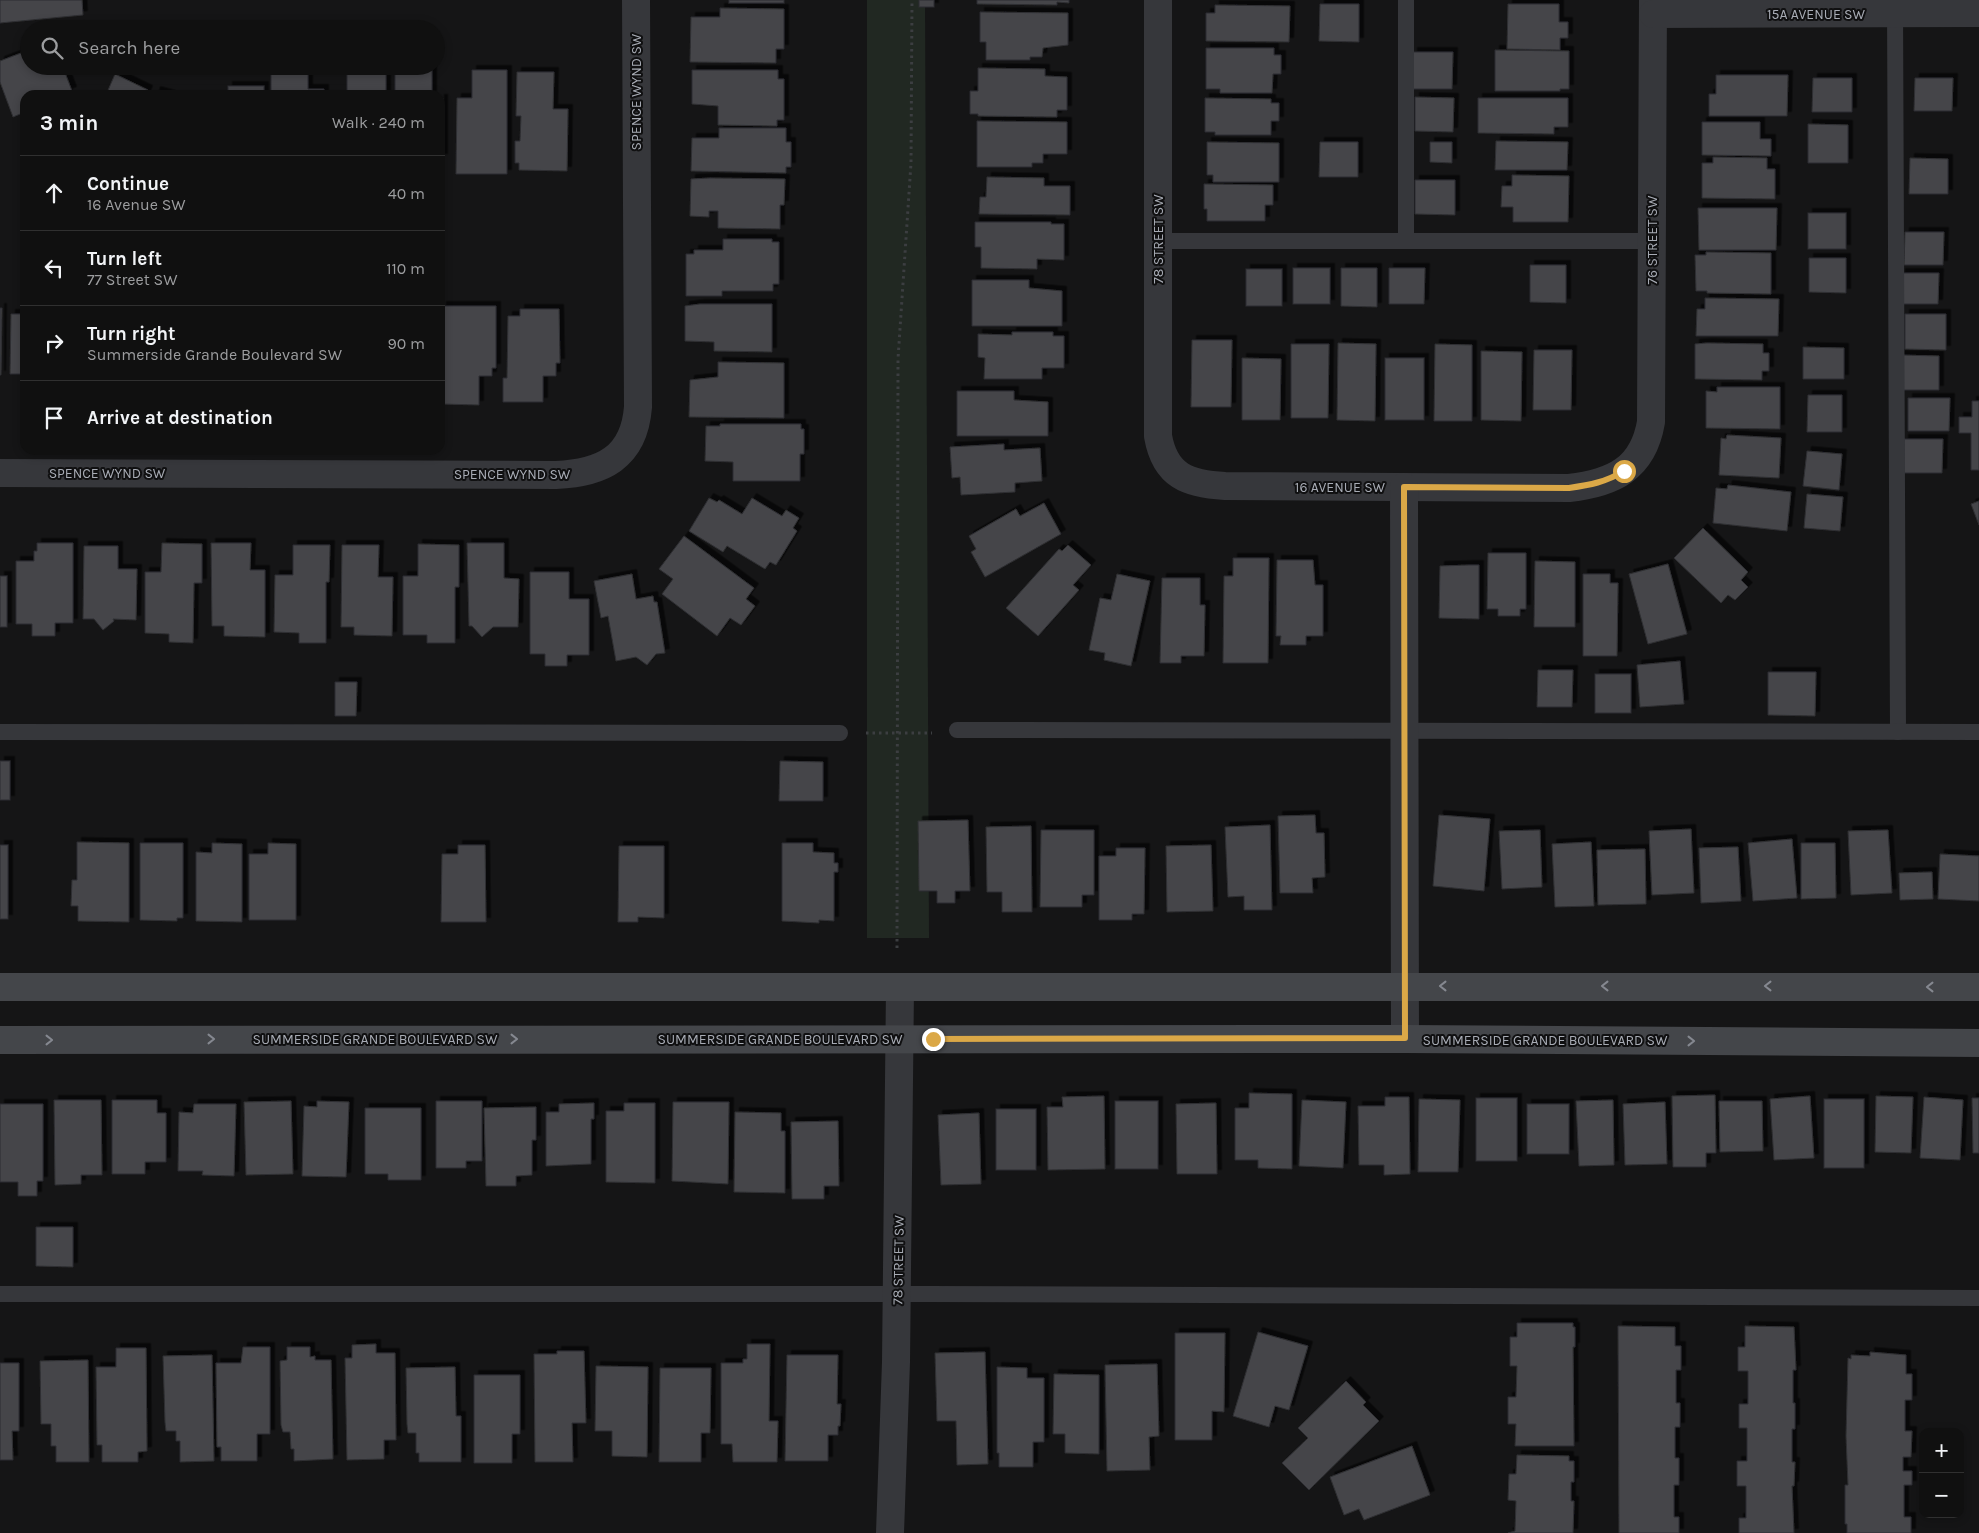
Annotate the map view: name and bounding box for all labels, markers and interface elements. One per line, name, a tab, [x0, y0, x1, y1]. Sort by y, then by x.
street label: 15A AVENUE SW	[1767, 6, 1866, 23]
search box	[20, 20, 445, 75]
street label: SPENCE WYND SW	[628, 33, 645, 150]
icon: search	[38, 34, 66, 62]
text: Search here	[78, 37, 180, 59]
text: 3 min	[40, 111, 98, 135]
text: Walk · 240 m	[332, 113, 425, 132]
text: Continue	[87, 173, 169, 195]
icon: ahead	[40, 179, 68, 207]
text: 40 m	[388, 184, 425, 203]
street label: 78 STREET SW	[1150, 194, 1167, 284]
text: 16 Avenue SW	[87, 195, 186, 214]
street label: 76 STREET SW	[1644, 195, 1661, 285]
text: Turn left	[87, 248, 162, 270]
icon: left	[40, 254, 68, 282]
text: 110 m	[386, 259, 425, 278]
text: 77 Street SW	[87, 270, 178, 289]
text: Turn right	[87, 323, 176, 345]
icon: right	[40, 329, 68, 357]
text: 90 m	[387, 334, 425, 353]
text: Summerside Grande Boulevard SW	[87, 345, 342, 364]
icon: arrive	[40, 404, 68, 432]
text: Arrive at destination	[87, 407, 273, 429]
route start	[1613, 460, 1636, 483]
street label: SPENCE WYND SW	[49, 465, 166, 482]
street label: SPENCE WYND SW	[454, 466, 571, 483]
street label: 16 AVENUE SW	[1295, 479, 1386, 496]
one-way arrow	[1439, 981, 1446, 991]
one-way arrow	[1601, 981, 1609, 991]
one-way arrow	[1764, 981, 1772, 991]
one-way arrow	[1926, 982, 1934, 992]
route end	[922, 1028, 945, 1051]
street label: SUMMERSIDE GRANDE BOULEVARD SW	[252, 1031, 498, 1048]
street label: SUMMERSIDE GRANDE BOULEVARD SW	[657, 1031, 903, 1048]
street label: SUMMERSIDE GRANDE BOULEVARD SW	[1422, 1032, 1668, 1049]
one-way arrow	[208, 1034, 215, 1044]
one-way arrow	[510, 1034, 518, 1044]
one-way arrow	[45, 1035, 53, 1045]
one-way arrow	[1688, 1036, 1695, 1046]
street label: 78 STREET SW	[889, 1215, 908, 1305]
map controls	[1919, 1428, 1964, 1518]
button: +	[1919, 1428, 1964, 1473]
button: −	[1919, 1473, 1964, 1518]

